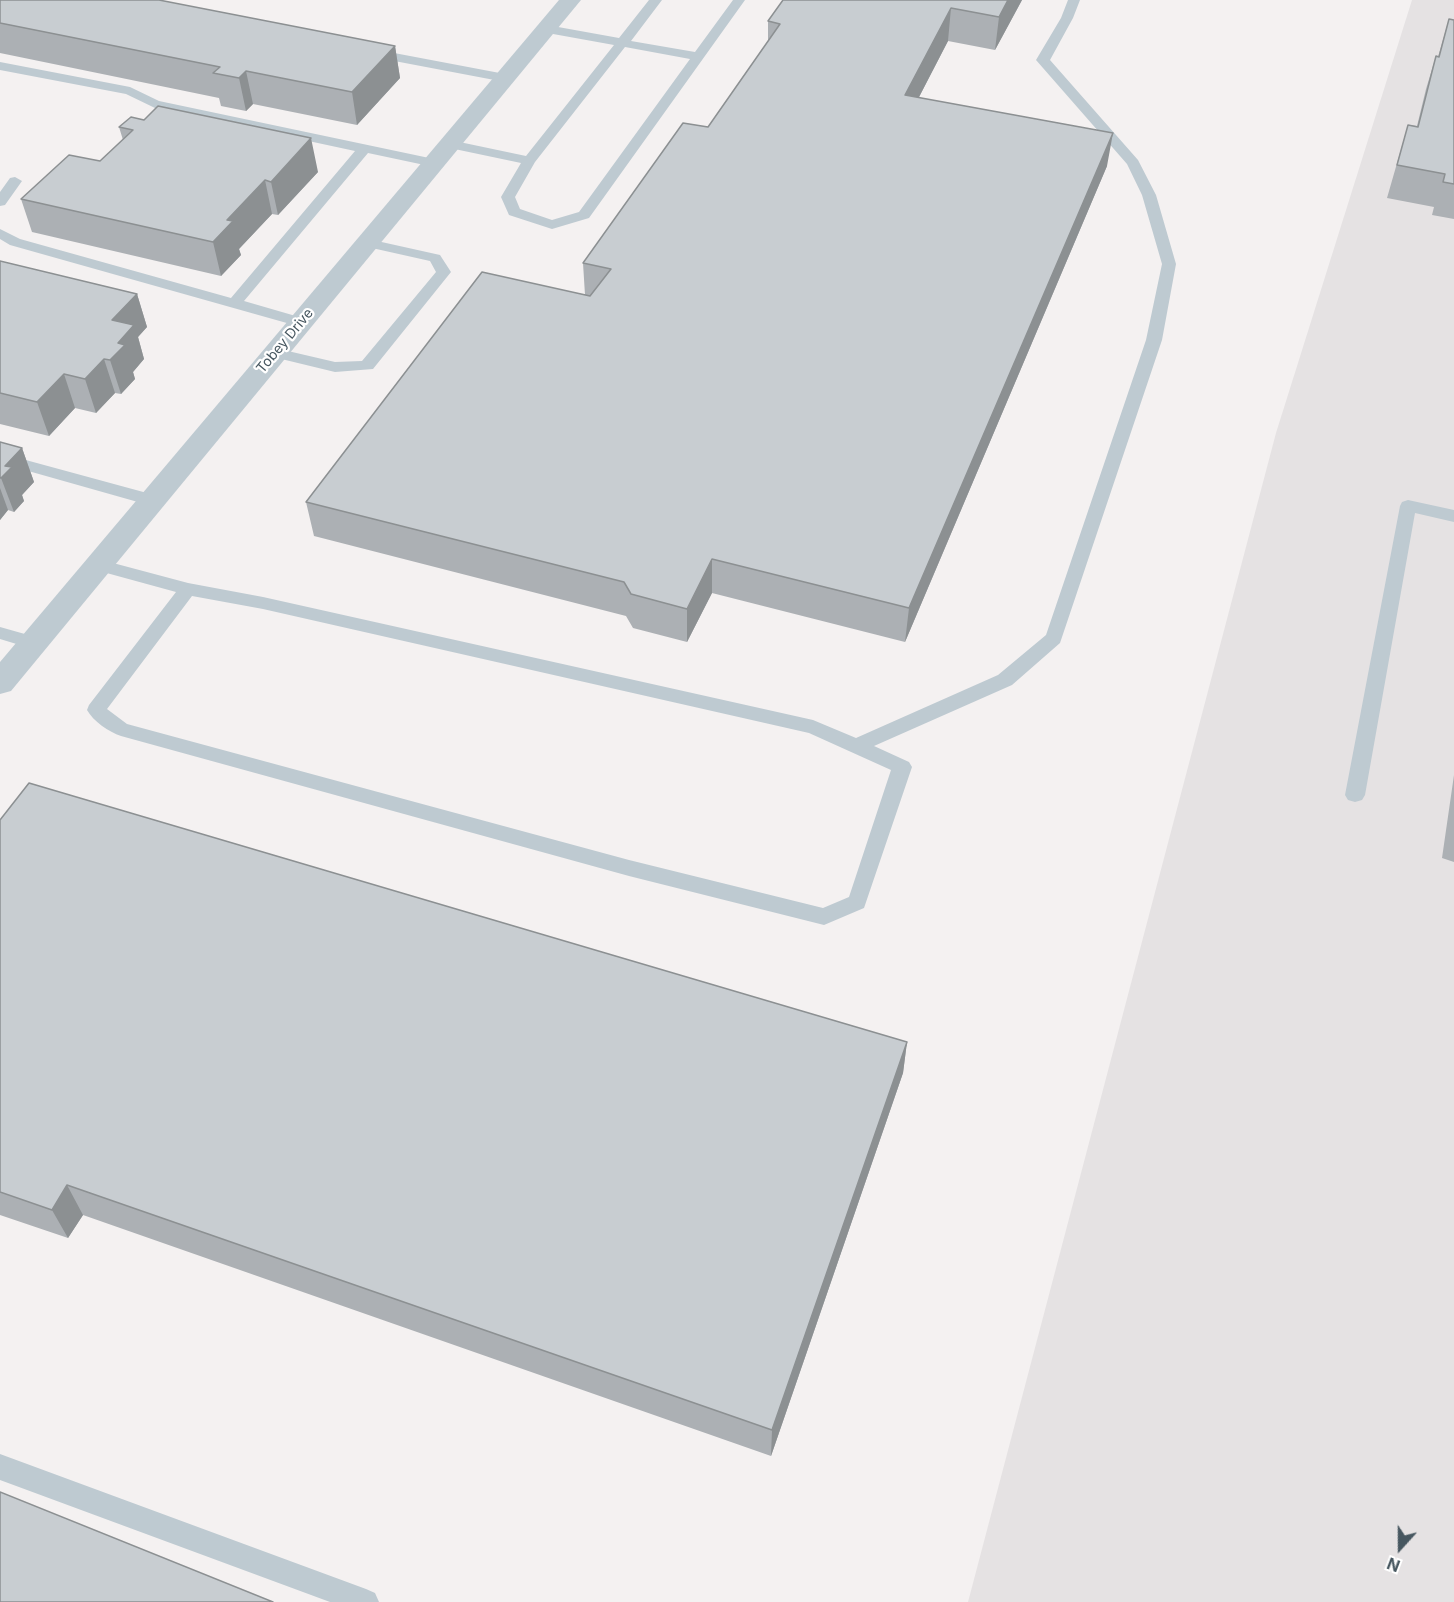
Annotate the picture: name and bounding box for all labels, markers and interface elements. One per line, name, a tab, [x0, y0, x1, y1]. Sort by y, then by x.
street label: Tobey Drive	[253, 305, 317, 377]
north arrow	[1370, 1518, 1430, 1578]
text: N	[1384, 1553, 1403, 1576]

